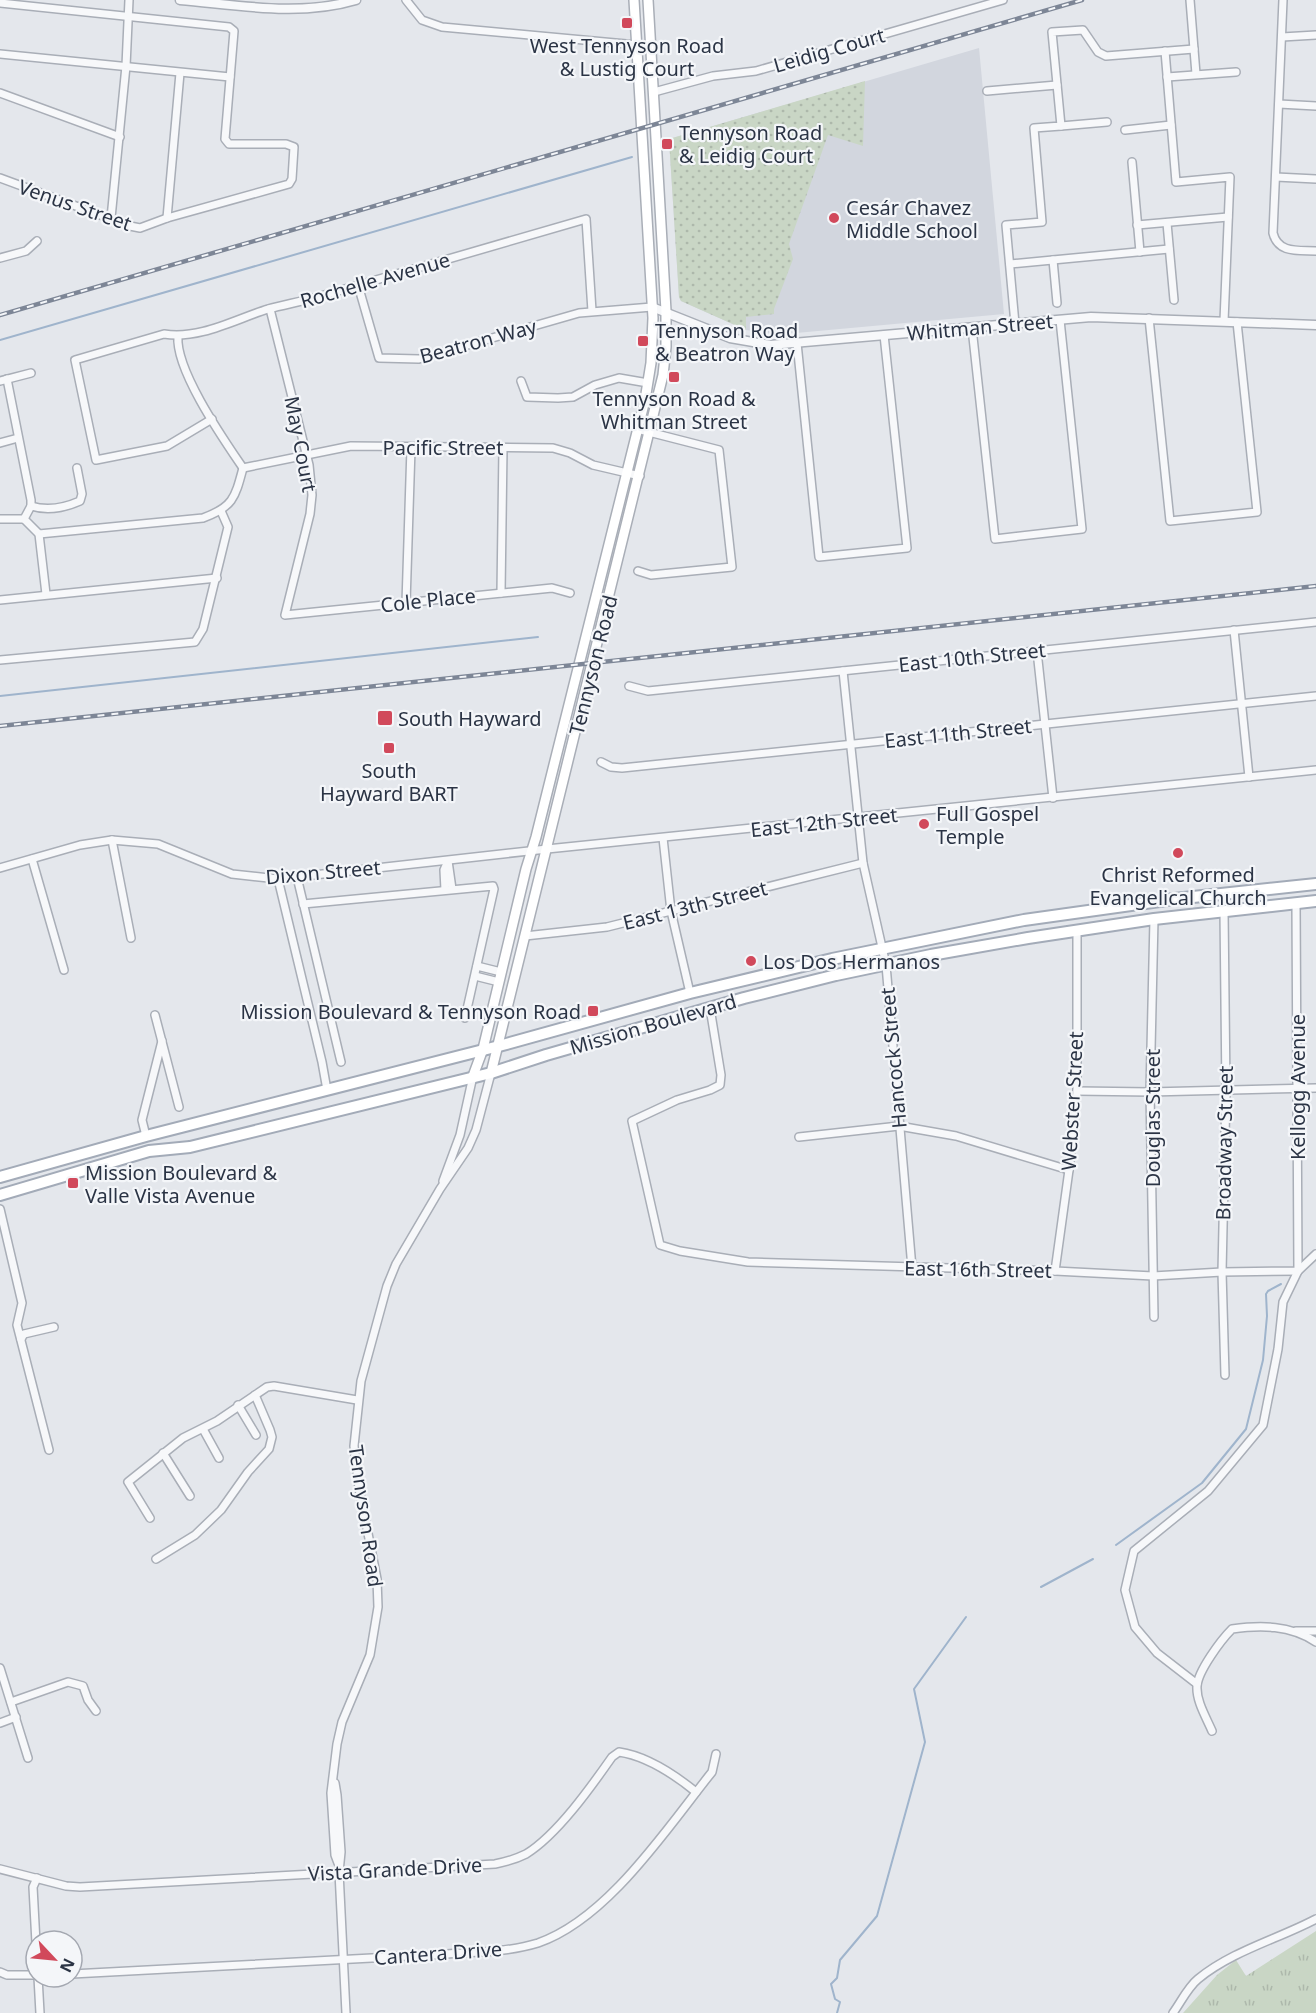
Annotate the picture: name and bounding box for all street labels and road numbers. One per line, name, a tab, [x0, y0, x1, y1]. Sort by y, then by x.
street label: Leidig Court	[770, 21, 888, 79]
street label: Venus Street	[15, 173, 135, 237]
street label: Rochelle Avenue	[297, 246, 453, 314]
street label: Whitman Street	[906, 307, 1054, 347]
street label: Beatron Way	[417, 312, 540, 370]
street label: May Court	[278, 394, 324, 494]
street label: Pacific Street	[383, 434, 503, 461]
street label: Cole Place	[379, 582, 477, 618]
street label: Tennyson Road	[563, 592, 623, 738]
street label: East 10th Street	[897, 636, 1047, 678]
street label: East 11th Street	[883, 712, 1033, 754]
street label: East 12th Street	[749, 801, 899, 843]
street label: Dixon Street	[264, 854, 382, 890]
street label: East 13th Street	[620, 874, 770, 936]
street label: Hancock Street	[873, 986, 913, 1130]
street label: Mission Boulevard	[566, 987, 740, 1061]
street label: Kellogg Avenue	[1284, 1014, 1311, 1160]
street label: Webster Street	[1055, 1031, 1089, 1171]
street label: Douglas Street	[1139, 1049, 1166, 1187]
street label: Broadway Street	[1209, 1065, 1239, 1221]
street label: East 16th Street	[904, 1254, 1052, 1284]
street label: Tennyson Road	[343, 1443, 389, 1589]
street label: Vista Grande Drive	[307, 1851, 483, 1887]
street label: Cantera Drive	[373, 1935, 503, 1971]

